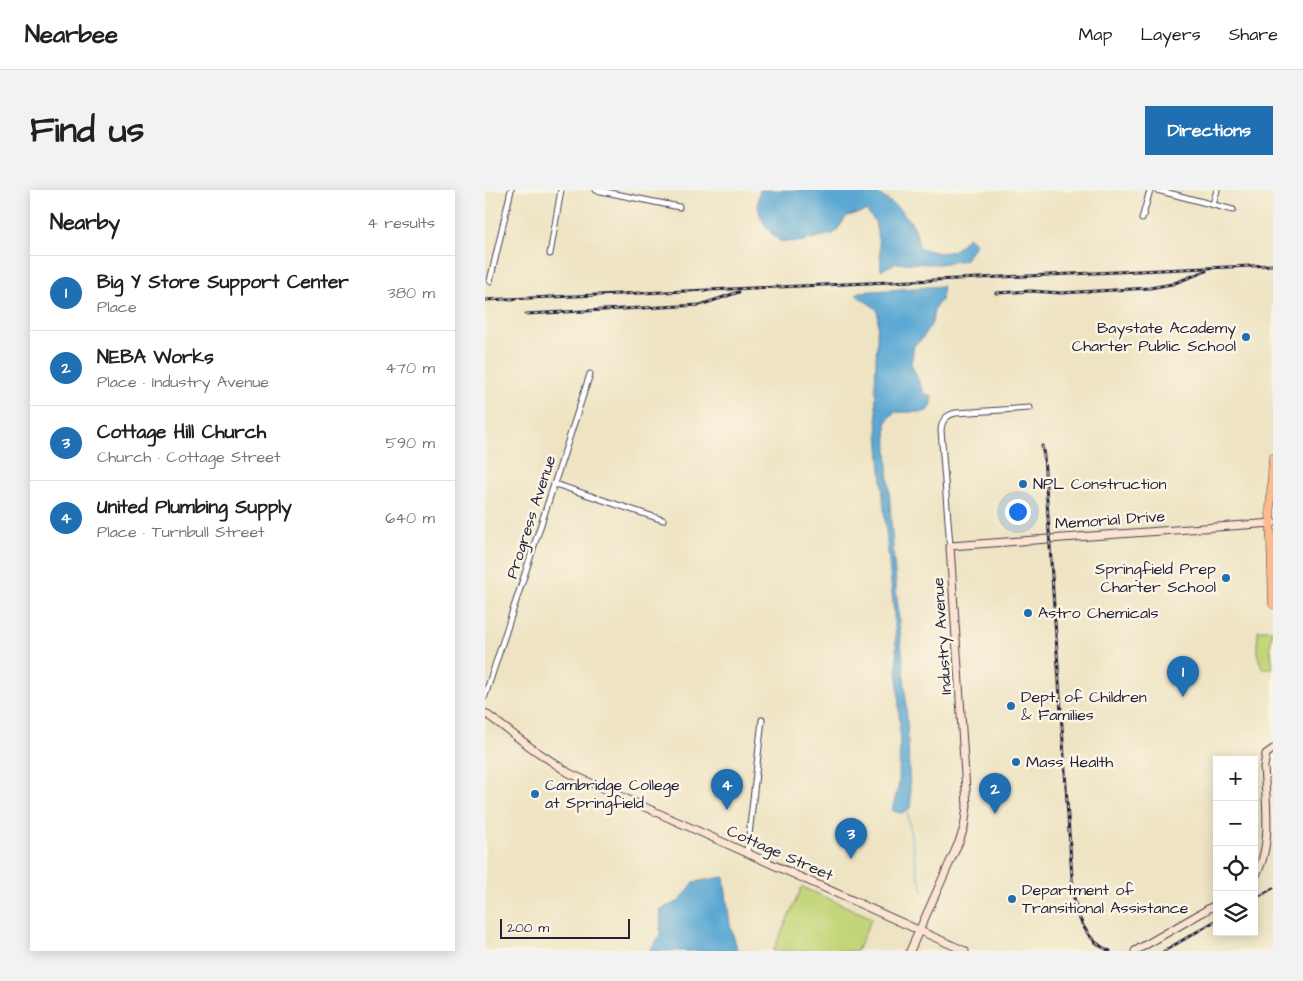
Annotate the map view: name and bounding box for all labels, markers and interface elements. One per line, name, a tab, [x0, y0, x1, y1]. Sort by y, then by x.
text: Nearbee	[25, 18, 118, 52]
text: Map	[1078, 22, 1112, 47]
text: Layers	[1140, 22, 1201, 47]
text: Share	[1229, 22, 1278, 47]
text: Find us	[30, 106, 144, 155]
button: Directions	[1145, 106, 1273, 155]
text: Nearby	[50, 208, 120, 237]
text: 4 results	[367, 212, 435, 234]
text: Big Y Store Support Center	[97, 269, 349, 296]
text: 1	[65, 282, 67, 304]
text: 380 m	[388, 282, 435, 304]
text: Place	[97, 296, 137, 318]
place label: Baystate Academy Charter Public School	[1072, 317, 1236, 357]
marker: Baystate Academy Charter Public School	[1240, 331, 1252, 343]
text: NEBA Works	[97, 344, 214, 371]
text: 2	[61, 357, 71, 379]
text: 470 m	[385, 357, 435, 379]
text: Place · Industry Avenue	[97, 371, 269, 393]
text: Cottage Hill Church	[97, 419, 266, 446]
text: 3	[62, 432, 70, 454]
text: 590 m	[386, 432, 435, 454]
text: Church · Cottage Street	[97, 446, 280, 468]
street label: Progress Avenue	[501, 452, 562, 582]
place label: NPL Construction	[1033, 473, 1167, 495]
marker: NPL Construction	[1017, 478, 1029, 490]
text: United Plumbing Supply	[97, 494, 292, 521]
your location	[1005, 499, 1031, 525]
street label: Memorial Drive	[1054, 505, 1166, 535]
text: 4	[61, 507, 71, 529]
text: 640 m	[385, 507, 435, 529]
text: Place · Turnbull Street	[97, 521, 265, 543]
place label: Springfield Prep Charter School	[1095, 558, 1216, 598]
marker: Springfield Prep Charter School	[1220, 572, 1232, 584]
street label: Industry Avenue	[927, 576, 958, 695]
place label: Astro Chemicals	[1038, 602, 1159, 624]
marker: Astro Chemicals	[1022, 607, 1034, 619]
pin: 1	[1167, 656, 1199, 697]
place label: Dept. of Children & Families	[1021, 686, 1147, 726]
marker: Dept. of Children & Families	[1005, 700, 1017, 712]
place label: Mass Health	[1026, 751, 1113, 773]
marker: Mass Health	[1010, 756, 1022, 768]
map controls	[1213, 756, 1258, 936]
button: +	[1213, 756, 1258, 801]
pin: 4	[711, 769, 743, 810]
pin: 2	[979, 773, 1011, 814]
place label: Cambridge College at Springfield	[545, 774, 680, 815]
marker: Cambridge College at Springfield	[529, 788, 541, 800]
button: −	[1213, 801, 1258, 846]
pin: 3	[835, 818, 867, 859]
street label: Cottage Street	[723, 820, 837, 887]
button: locate	[1213, 846, 1258, 891]
place label: Department of Transitional Assistance	[1022, 879, 1189, 919]
button: layers	[1213, 891, 1258, 936]
marker: Department of Transitional Assistance	[1006, 893, 1018, 905]
scale bar	[500, 916, 630, 939]
text: 200 m	[507, 918, 549, 938]

